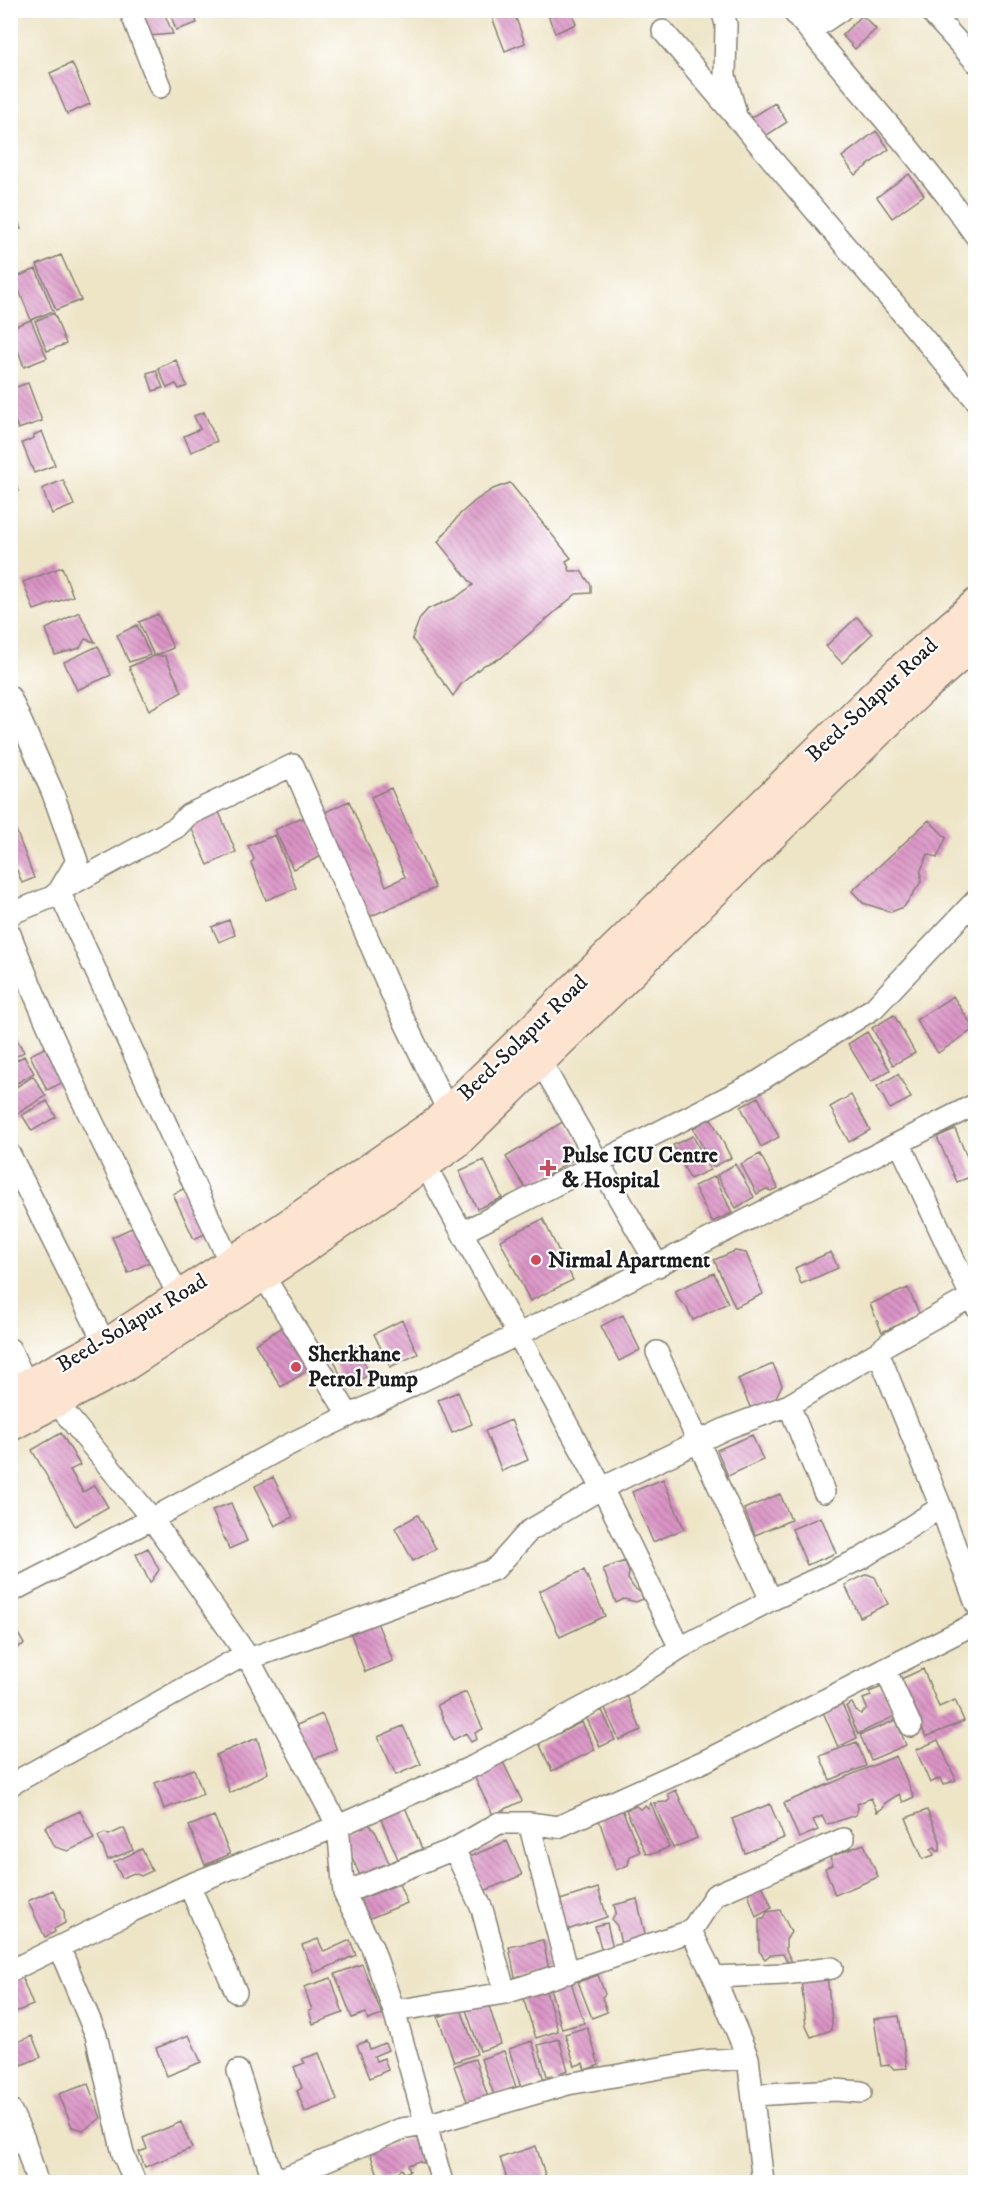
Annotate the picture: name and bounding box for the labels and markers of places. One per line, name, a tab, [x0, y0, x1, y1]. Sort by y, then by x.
place label: Pulse ICU Centre & Hospital	[562, 1142, 718, 1194]
marker: Pulse ICU Centre & Hospital	[539, 1159, 557, 1177]
place label: Nirmal Apartment	[548, 1247, 710, 1274]
marker: Nirmal Apartment	[529, 1253, 543, 1267]
place label: Sherkhane Petrol Pump	[308, 1341, 418, 1393]
marker: Sherkhane Petrol Pump	[289, 1360, 303, 1374]

